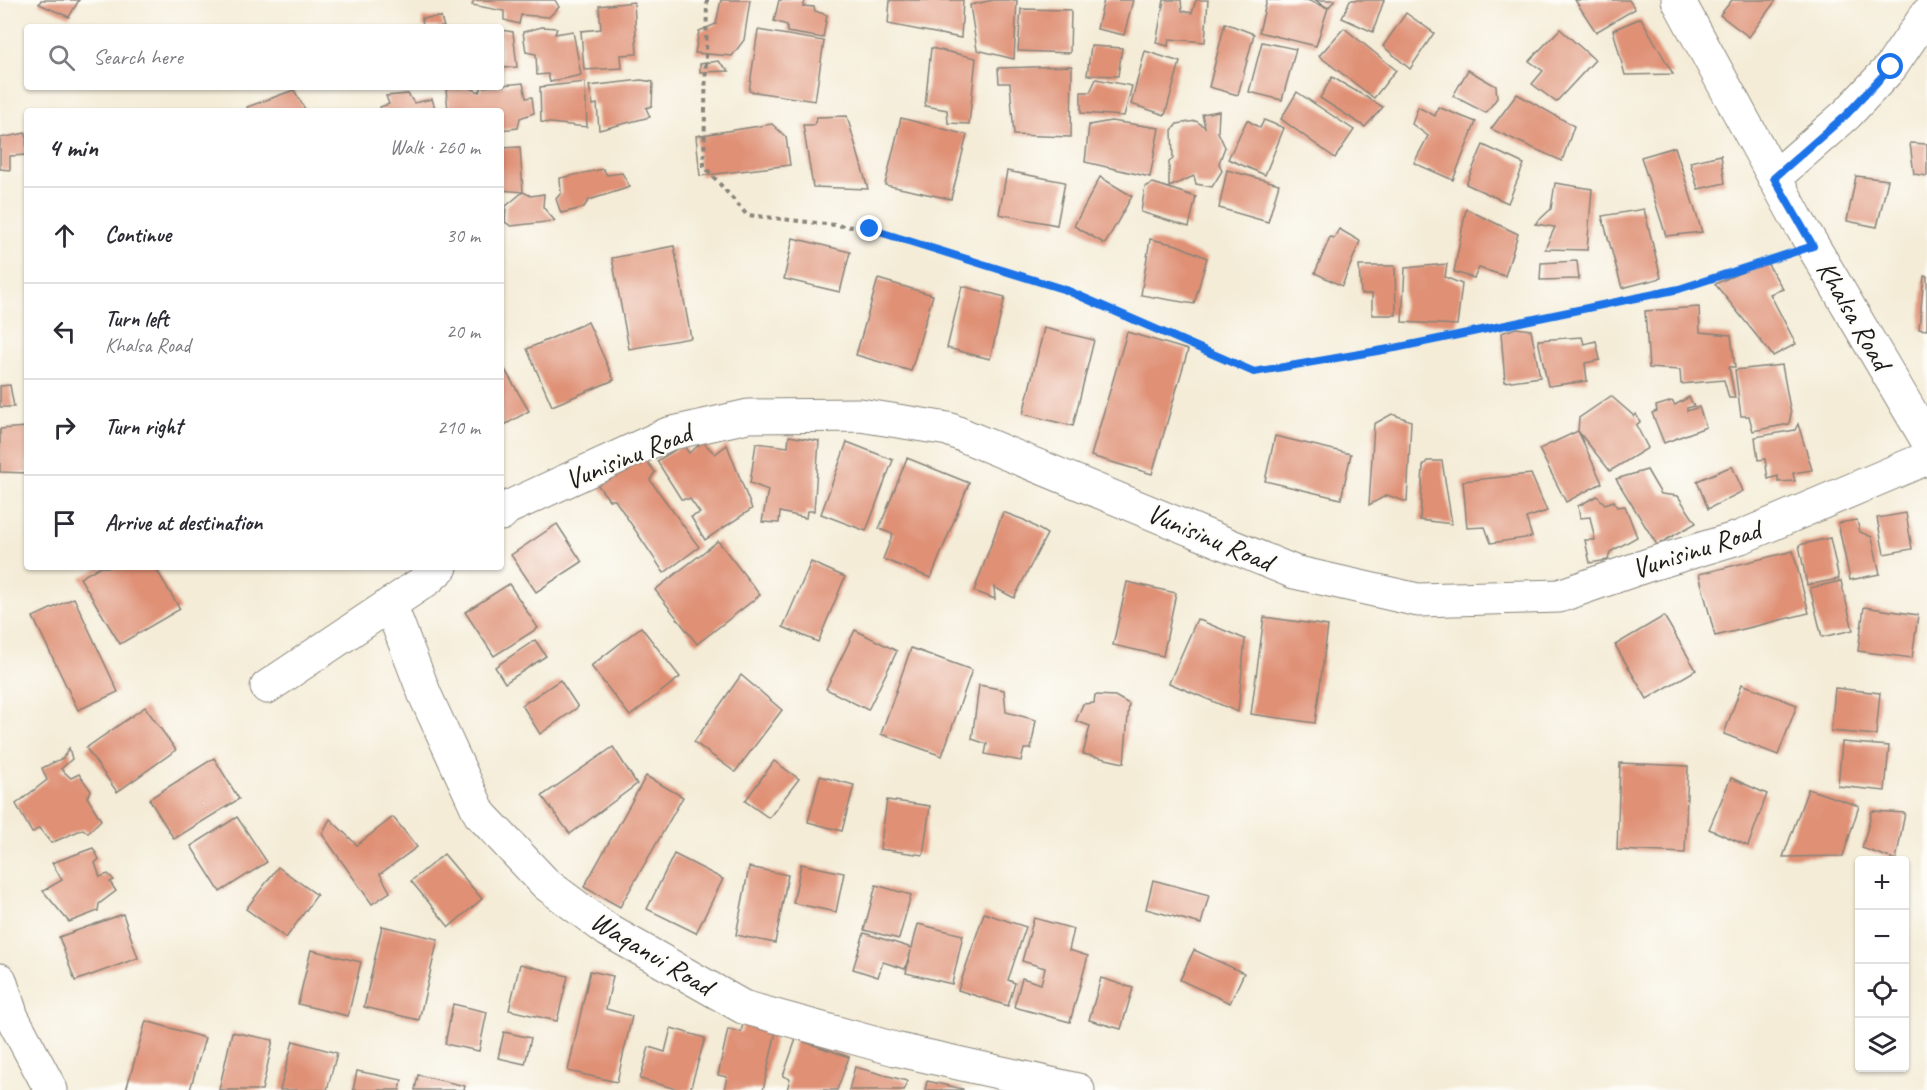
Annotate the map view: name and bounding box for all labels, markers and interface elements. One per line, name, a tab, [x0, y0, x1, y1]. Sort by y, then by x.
search box	[24, 24, 504, 90]
icon: search	[45, 41, 78, 74]
text: Search here	[93, 43, 183, 71]
route start	[1877, 53, 1903, 79]
text: 4 min	[48, 131, 98, 164]
text: Walk · 260 m	[390, 135, 480, 160]
route end	[856, 215, 882, 241]
icon: ahead	[48, 219, 81, 252]
text: Continue	[105, 221, 171, 249]
text: 30 m	[446, 223, 480, 248]
street label: Khalsa Road	[1809, 254, 1901, 379]
text: Turn left	[105, 305, 169, 333]
icon: left	[48, 315, 81, 348]
text: 20 m	[446, 319, 480, 344]
text: Khalsa Road	[105, 333, 190, 358]
icon: right	[48, 411, 81, 444]
text: Turn right	[105, 413, 182, 441]
street label: Vunisinu Road	[560, 413, 700, 497]
text: 210 m	[437, 415, 480, 440]
street label: Vunisinu Road	[1142, 495, 1282, 581]
icon: arrive	[48, 507, 81, 540]
text: Arrive at destination	[105, 509, 262, 537]
street label: Vunisinu Road	[1627, 511, 1768, 586]
map controls	[1855, 856, 1909, 1072]
button: +	[1855, 856, 1909, 910]
street label: Waqanui Road	[585, 903, 723, 1005]
button: −	[1855, 910, 1909, 964]
button: locate	[1855, 964, 1909, 1018]
button: layers	[1855, 1018, 1909, 1072]

